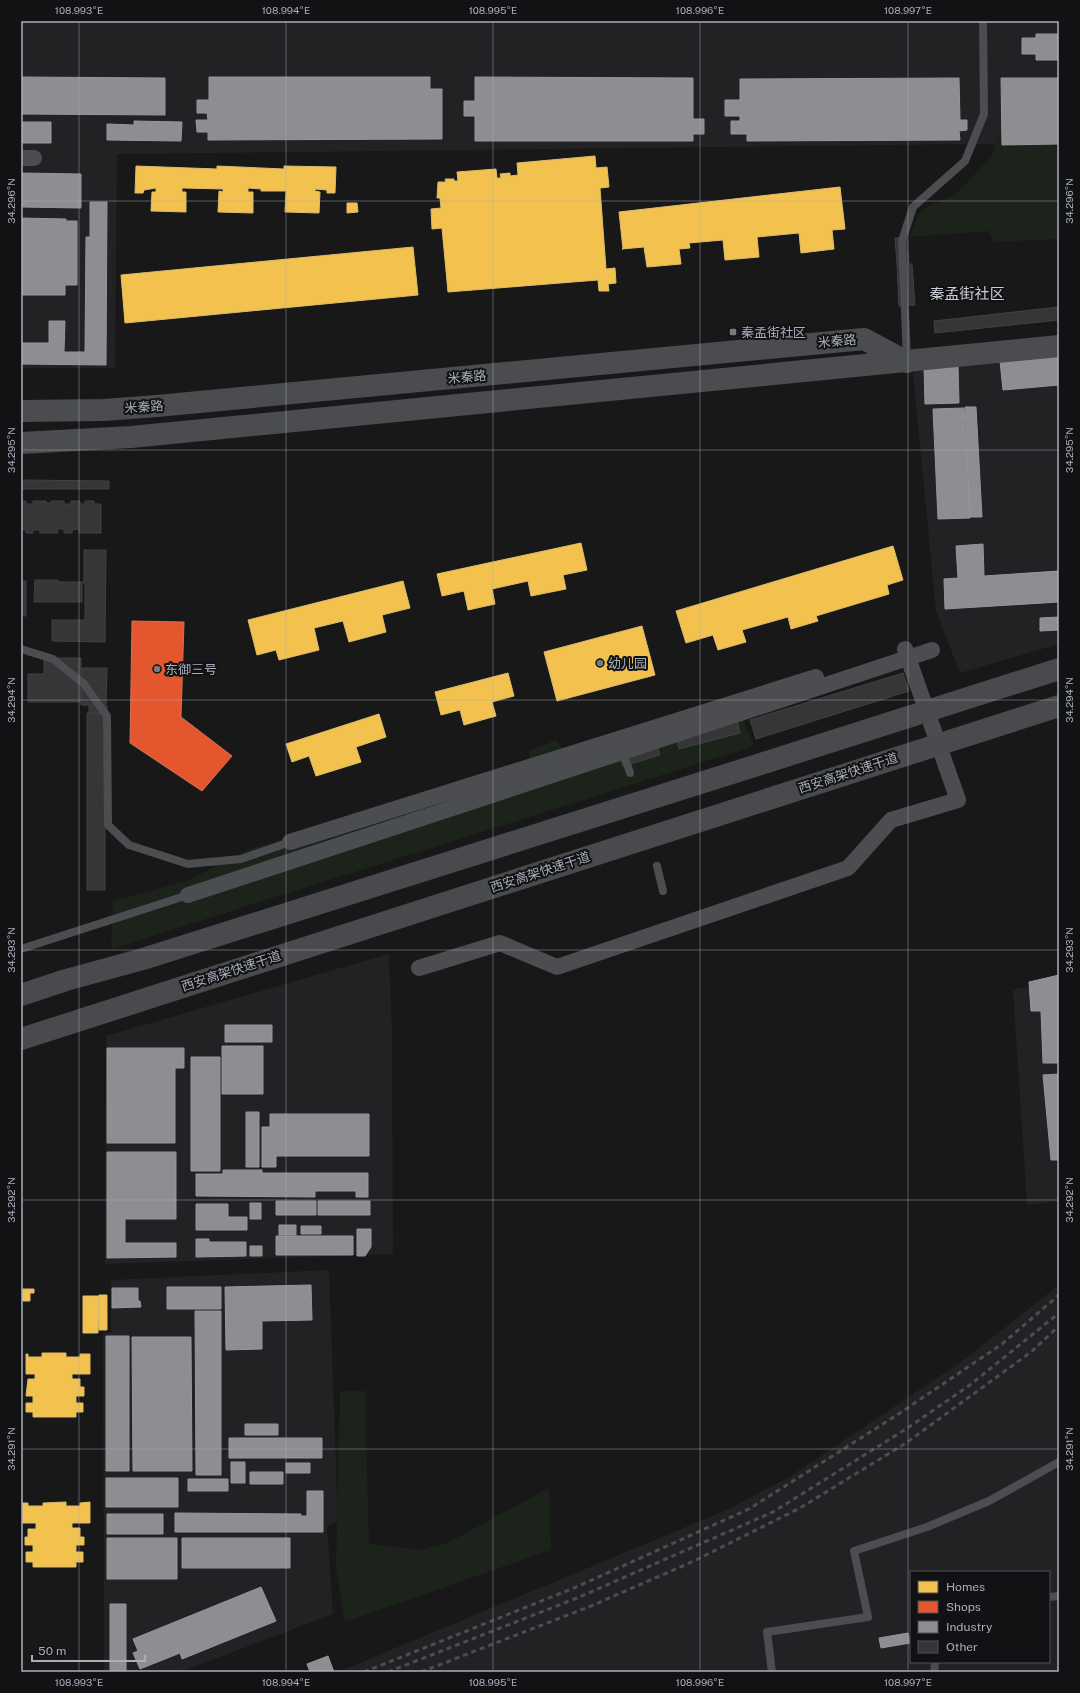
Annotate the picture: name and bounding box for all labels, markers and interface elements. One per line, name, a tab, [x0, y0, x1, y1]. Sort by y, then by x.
text: 108.993°E	[55, 4, 103, 16]
text: 108.994°E	[262, 4, 310, 16]
text: 108.995°E	[469, 4, 517, 16]
text: 108.996°E	[676, 4, 724, 16]
text: 108.997°E	[884, 4, 932, 16]
text: 34.296°N	[5, 178, 17, 224]
text: 34.296°N	[1063, 178, 1075, 224]
district label: 秦孟街社区	[929, 285, 1005, 302]
place label: 秦孟街社区	[741, 325, 806, 340]
marker: 秦孟街社区	[728, 327, 738, 337]
street label: 米秦路	[817, 332, 857, 350]
street label: 米秦路	[447, 368, 487, 386]
street label: 米秦路	[124, 398, 164, 416]
text: 34.295°N	[5, 427, 17, 473]
text: 34.295°N	[1063, 427, 1075, 473]
place label: 幼儿园	[608, 656, 647, 671]
marker: 幼儿园	[595, 658, 605, 668]
place label: 东御三号	[165, 662, 217, 677]
marker: 东御三号	[152, 664, 162, 674]
text: 34.294°N	[5, 677, 17, 723]
text: 34.294°N	[1063, 677, 1075, 723]
street label: 西安高架快速干道	[796, 750, 900, 796]
street label: 西安高架快速干道	[488, 849, 592, 895]
text: 34.293°N	[5, 927, 17, 973]
text: 34.293°N	[1063, 927, 1075, 973]
street label: 西安高架快速干道	[179, 948, 283, 994]
text: 34.292°N	[5, 1177, 17, 1223]
text: 34.292°N	[1063, 1177, 1075, 1223]
text: 34.291°N	[5, 1427, 17, 1471]
text: 34.291°N	[1063, 1427, 1075, 1471]
legend	[910, 1571, 1050, 1663]
text: Homes	[946, 1580, 985, 1594]
text: Shops	[946, 1600, 981, 1614]
text: Industry	[946, 1620, 993, 1634]
scale bar	[32, 1637, 145, 1663]
text: Other	[946, 1640, 978, 1654]
text: 50 m	[38, 1644, 66, 1658]
text: 108.993°E	[55, 1676, 103, 1688]
text: 108.994°E	[262, 1676, 310, 1688]
text: 108.995°E	[469, 1676, 517, 1688]
text: 108.996°E	[676, 1676, 724, 1688]
text: 108.997°E	[884, 1676, 932, 1688]

